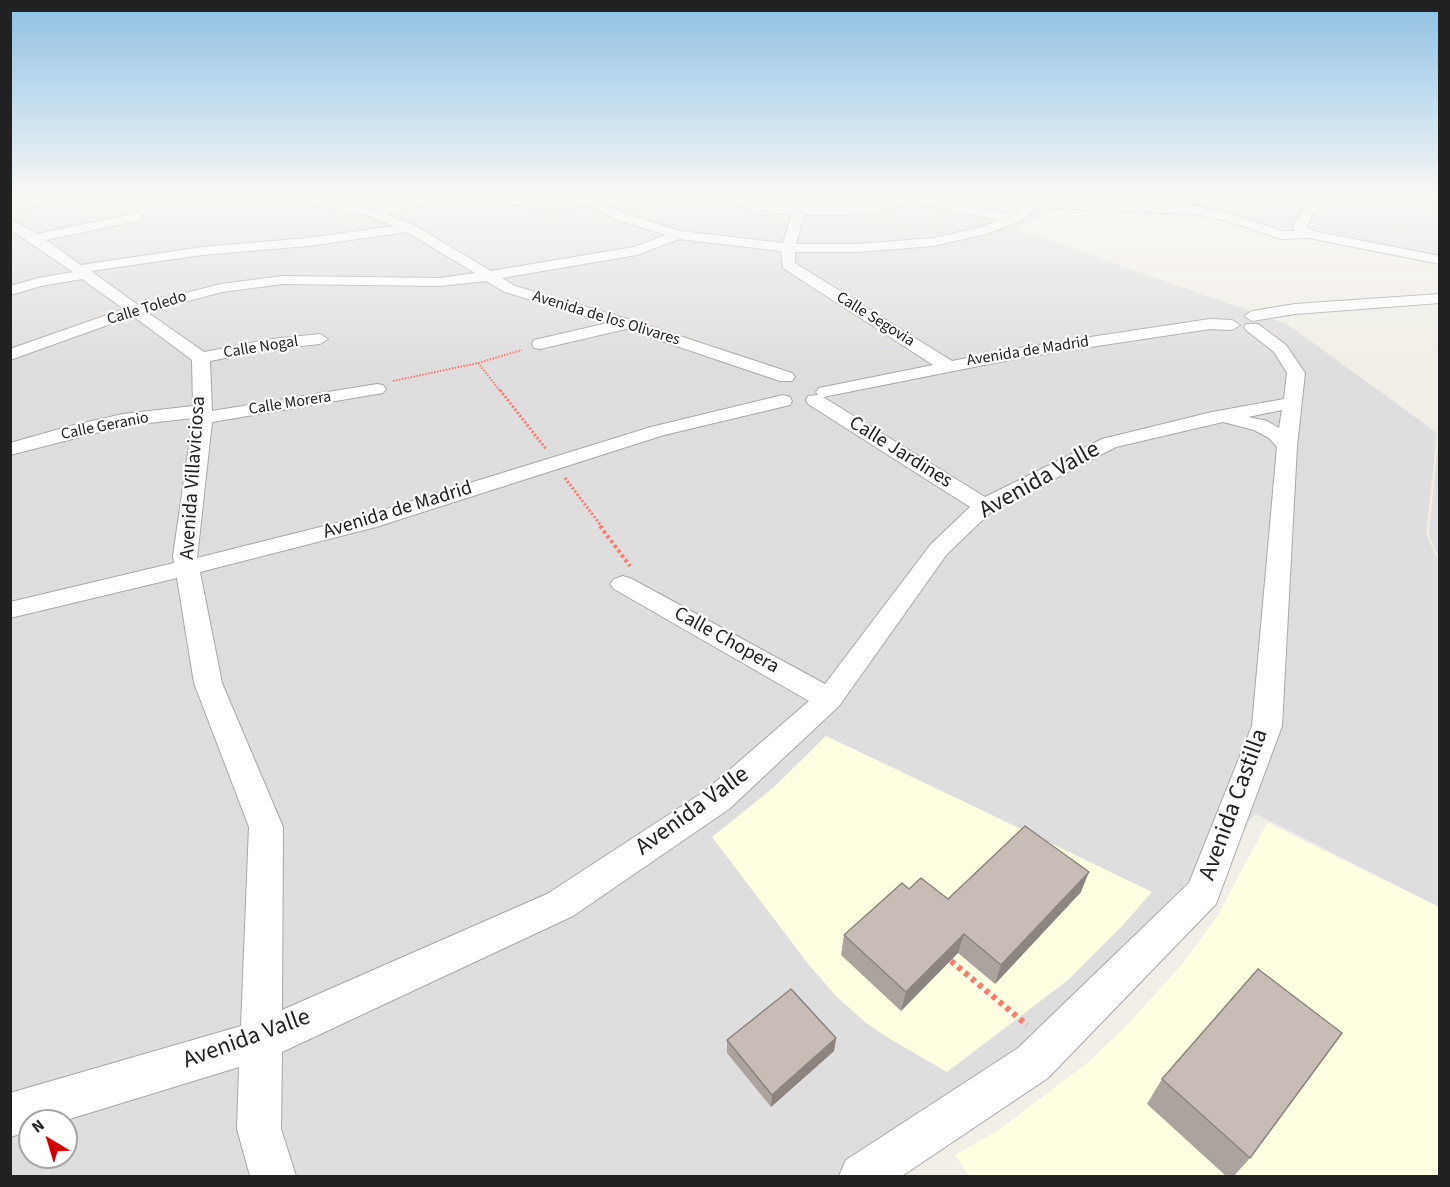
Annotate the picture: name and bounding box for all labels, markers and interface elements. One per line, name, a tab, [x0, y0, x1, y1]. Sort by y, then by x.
street label: Avenida de los Olivares	[530, 287, 682, 351]
street label: Calle Toledo	[105, 288, 189, 330]
street label: Calle Segovia	[832, 288, 918, 352]
street label: Calle Nogal	[222, 333, 300, 363]
street label: Avenida de Madrid	[965, 333, 1091, 371]
street label: Calle Morera	[247, 388, 333, 420]
street label: Avenida Villaviciosa	[176, 395, 212, 561]
street label: Calle Geranio	[60, 409, 150, 445]
street label: Calle Jardines	[844, 412, 956, 494]
street label: Avenida Valle	[975, 436, 1105, 526]
street label: Avenida de Madrid	[321, 477, 475, 545]
street label: Calle Chopera	[669, 602, 783, 680]
street label: Avenida Castilla	[1194, 725, 1276, 885]
street label: Avenida Valle	[631, 761, 755, 863]
street label: Avenida Valle	[179, 1004, 315, 1076]
north arrow	[18, 1109, 78, 1169]
text: N	[27, 1114, 49, 1138]

